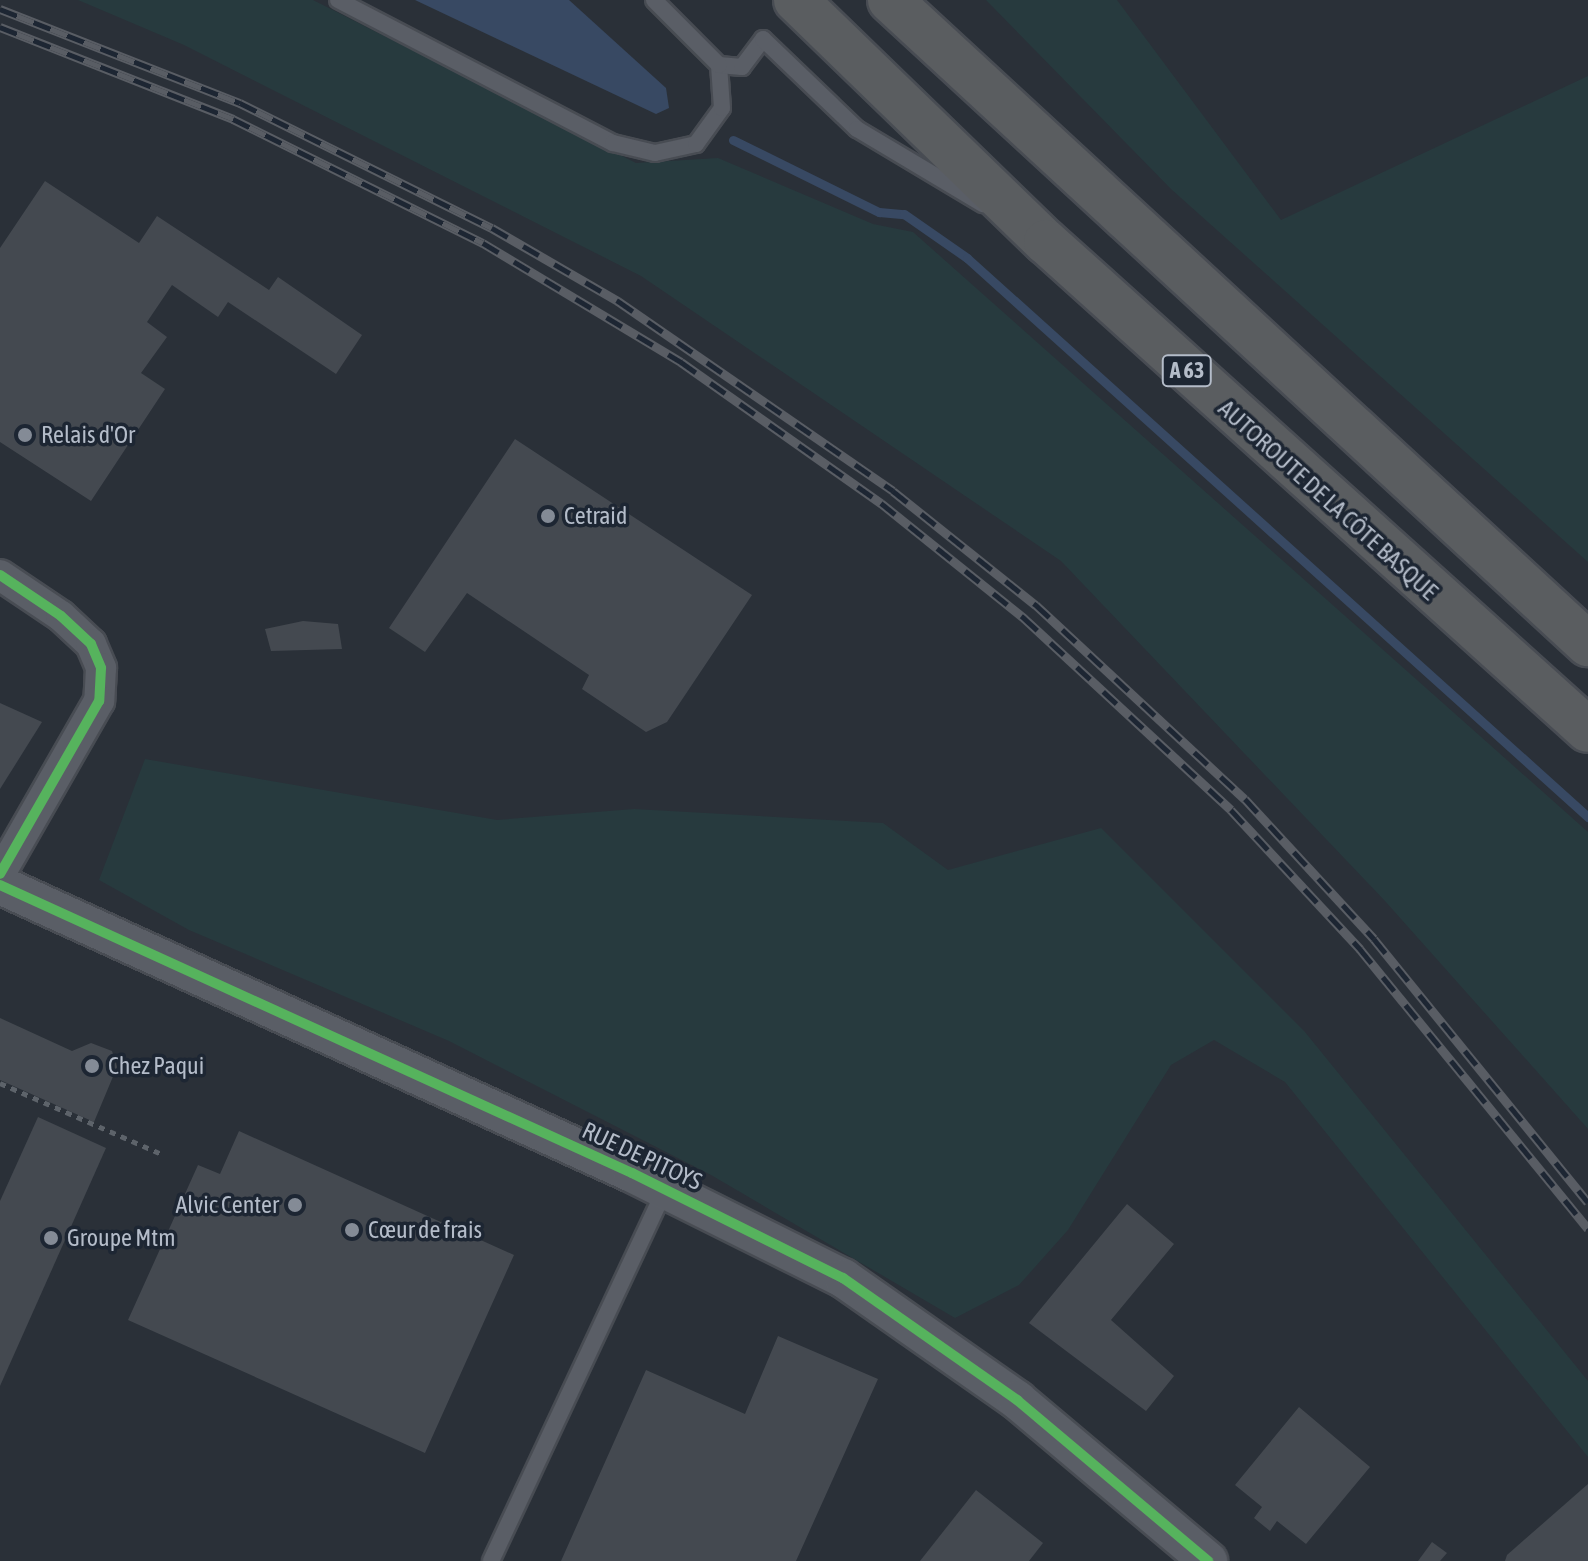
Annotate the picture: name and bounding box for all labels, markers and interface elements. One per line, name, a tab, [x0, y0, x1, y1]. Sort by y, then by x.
road number: A 63	[1161, 353, 1213, 389]
street label: AUTOROUTE DE LA CÔTE BASQUE	[1213, 394, 1443, 606]
place label: Relais d'Or	[41, 421, 135, 449]
marker: Relais d'Or	[16, 426, 34, 444]
place label: Cetraid	[564, 502, 627, 530]
marker: Cetraid	[539, 507, 557, 525]
place label: Chez Paqui	[108, 1052, 204, 1080]
marker: Chez Paqui	[83, 1057, 101, 1075]
street label: RUE DE PITOYS	[578, 1116, 706, 1196]
place label: Alvic Center	[176, 1191, 279, 1219]
marker: Alvic Center	[286, 1196, 304, 1214]
place label: Cœur de frais	[368, 1216, 482, 1244]
marker: Cœur de frais	[343, 1221, 361, 1239]
place label: Groupe Mtm	[67, 1224, 176, 1252]
marker: Groupe Mtm	[42, 1229, 60, 1247]

